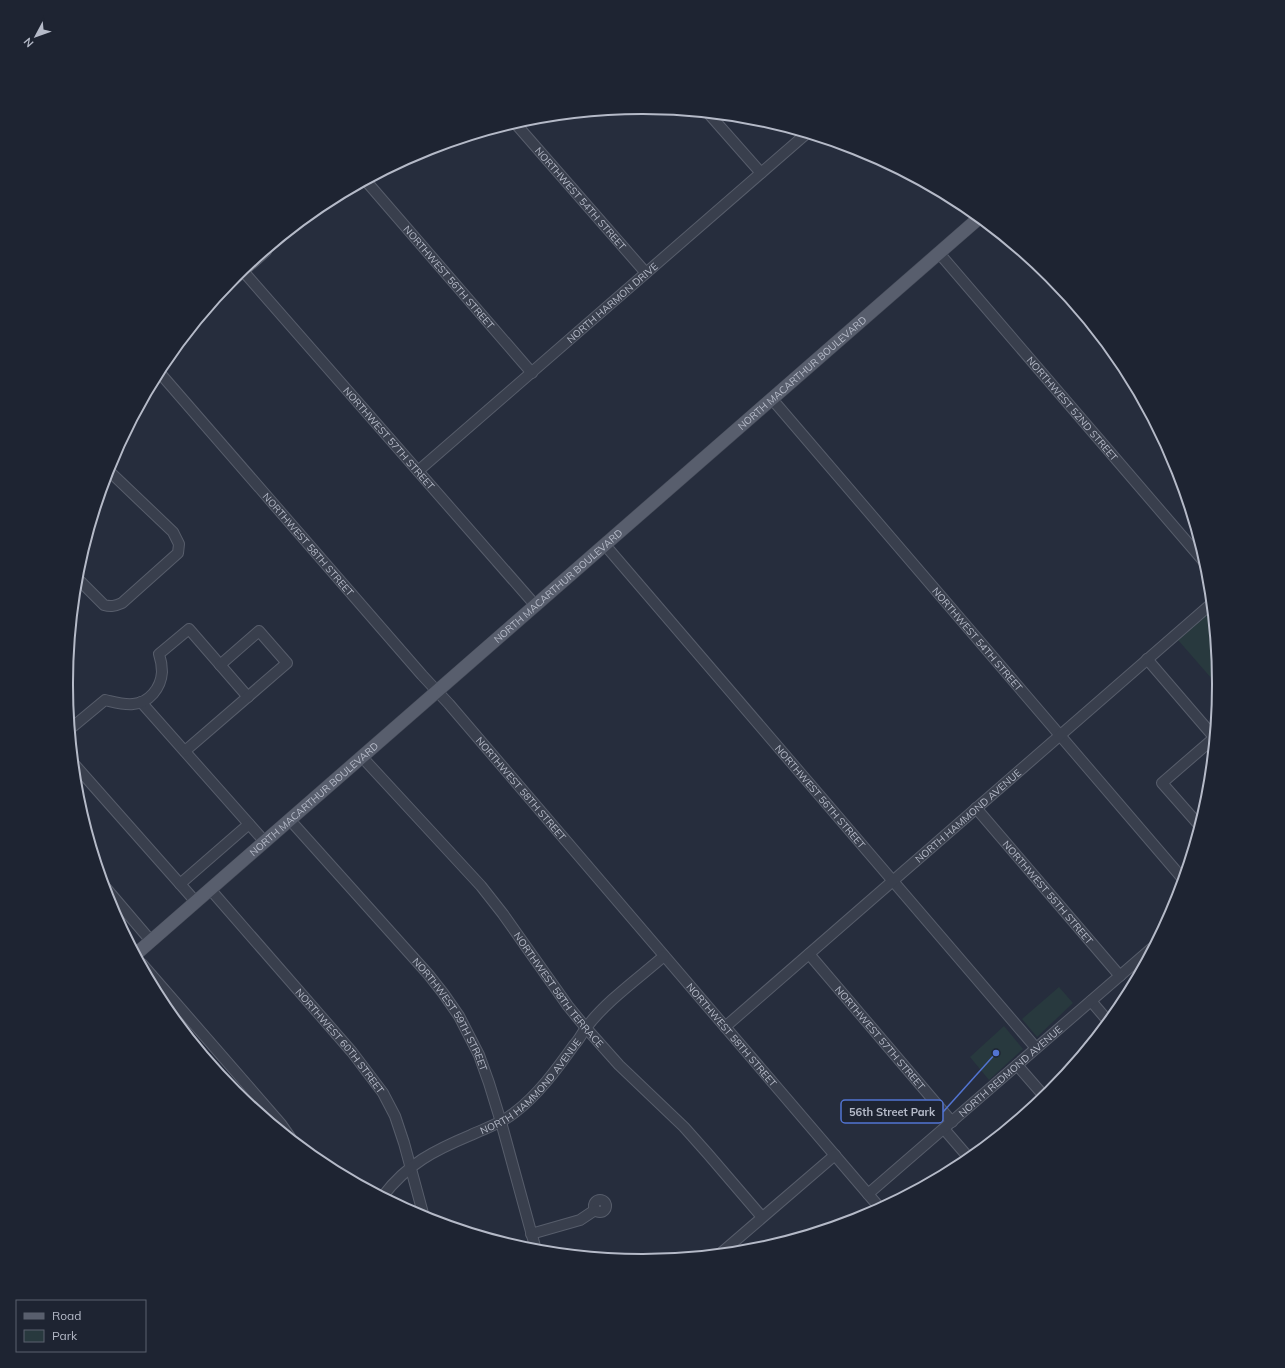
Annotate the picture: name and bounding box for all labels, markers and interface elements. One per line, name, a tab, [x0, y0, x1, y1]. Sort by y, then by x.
north arrow	[16, 16, 56, 56]
text: N	[20, 35, 36, 50]
street label: NORTHWEST 54TH STREET	[532, 144, 629, 253]
street label: NORTHWEST 56TH STREET	[400, 223, 497, 332]
street label: NORTH HARMON DRIVE	[564, 260, 661, 346]
street label: NORTH MACARTHUR BOULEVARD	[735, 313, 869, 433]
street label: NORTHWEST 52ND STREET	[1024, 354, 1121, 464]
street label: NORTHWEST 57TH STREET	[340, 384, 437, 493]
street label: NORTHWEST 58TH STREET	[260, 490, 356, 599]
street label: NORTH MACARTHUR BOULEVARD	[491, 526, 625, 646]
street label: NORTHWEST 54TH STREET	[929, 585, 1025, 694]
street label: NORTHWEST 58TH STREET	[473, 734, 569, 843]
street label: NORTH MACARTHUR BOULEVARD	[247, 739, 381, 859]
street label: NORTHWEST 56TH STREET	[772, 742, 868, 851]
street label: NORTH HAMMOND AVENUE	[913, 766, 1024, 866]
street label: NORTHWEST 55TH STREET	[1000, 838, 1096, 947]
street label: NORTHWEST 58TH TERRACE	[511, 930, 606, 1050]
street label: NORTHWEST 59TH STREET	[409, 955, 490, 1073]
street label: NORTHWEST 58TH STREET	[683, 980, 779, 1090]
street label: NORTHWEST 57TH STREET	[832, 983, 928, 1093]
street label: NORTHWEST 60TH STREET	[293, 986, 387, 1096]
street label: NORTH REDMOND AVENUE	[956, 1023, 1065, 1120]
street label: NORTH HAMMOND AVENUE	[478, 1036, 584, 1137]
callout: 56th Street Park	[841, 1100, 943, 1123]
text: 56th Street Park	[849, 1105, 936, 1119]
legend	[16, 1300, 146, 1352]
text: Road	[52, 1308, 81, 1323]
text: Park	[52, 1328, 78, 1343]

